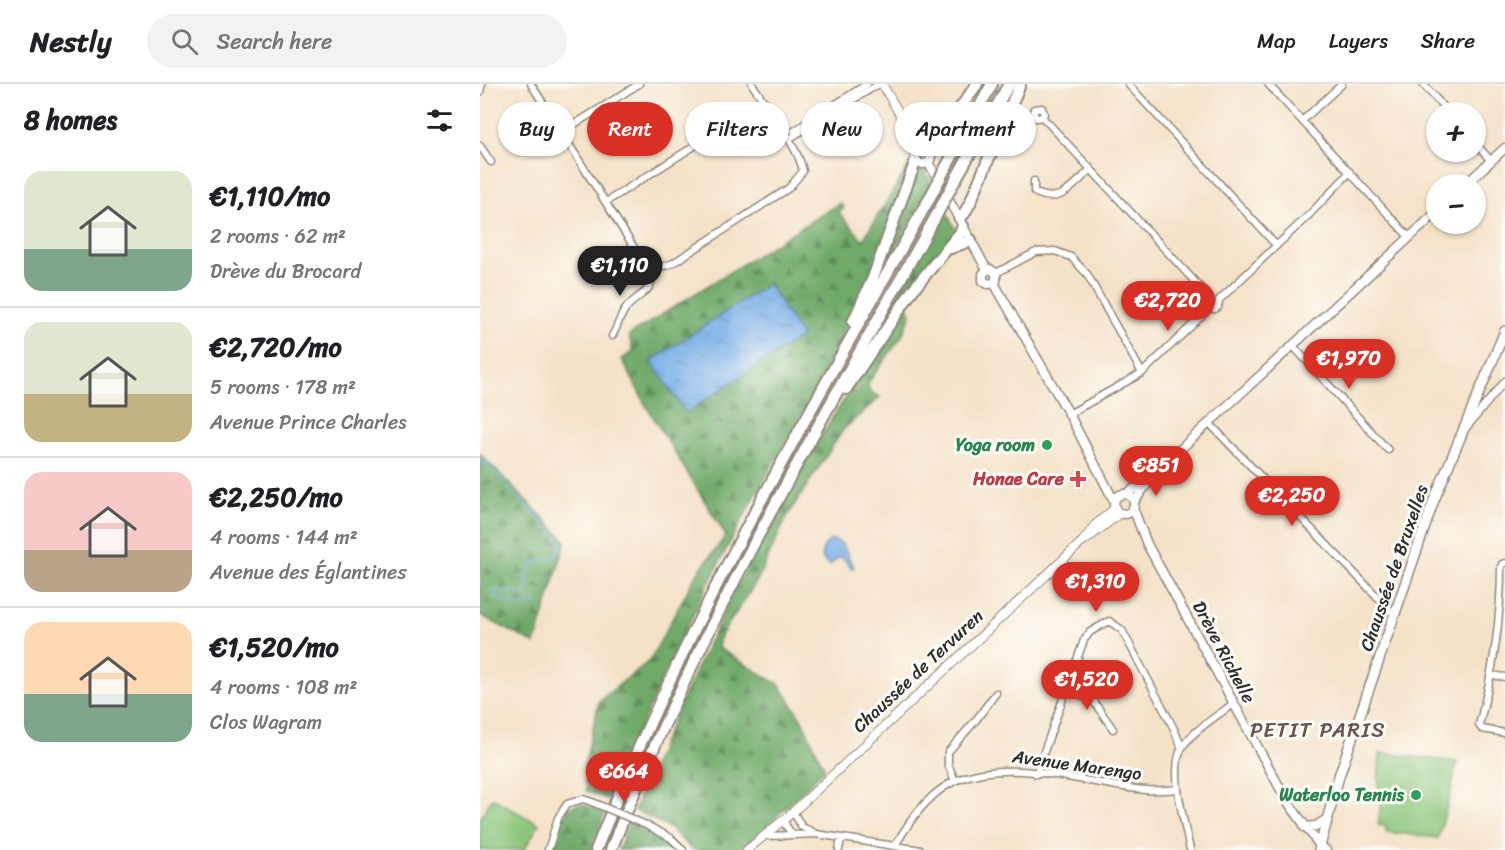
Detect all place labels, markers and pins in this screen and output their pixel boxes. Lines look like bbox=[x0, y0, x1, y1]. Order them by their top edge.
pin: €1,110 bbox=[571, 246, 669, 297]
pin: €2,720 bbox=[1119, 281, 1217, 332]
pin: €1,970 bbox=[1300, 339, 1398, 390]
place label: Yoga room bbox=[956, 429, 1035, 461]
marker: Yoga room bbox=[1040, 438, 1054, 452]
pin: €851 bbox=[1120, 446, 1192, 497]
place label: Honae Care bbox=[972, 463, 1065, 495]
marker: Honae Care bbox=[1069, 470, 1087, 488]
pin: €2,250 bbox=[1243, 476, 1341, 527]
pin: €1,310 bbox=[1047, 562, 1145, 613]
pin: €1,520 bbox=[1038, 660, 1136, 711]
pin: €664 bbox=[588, 752, 660, 803]
place label: Waterloo Tennis bbox=[1279, 779, 1405, 811]
marker: Waterloo Tennis bbox=[1409, 788, 1423, 802]

